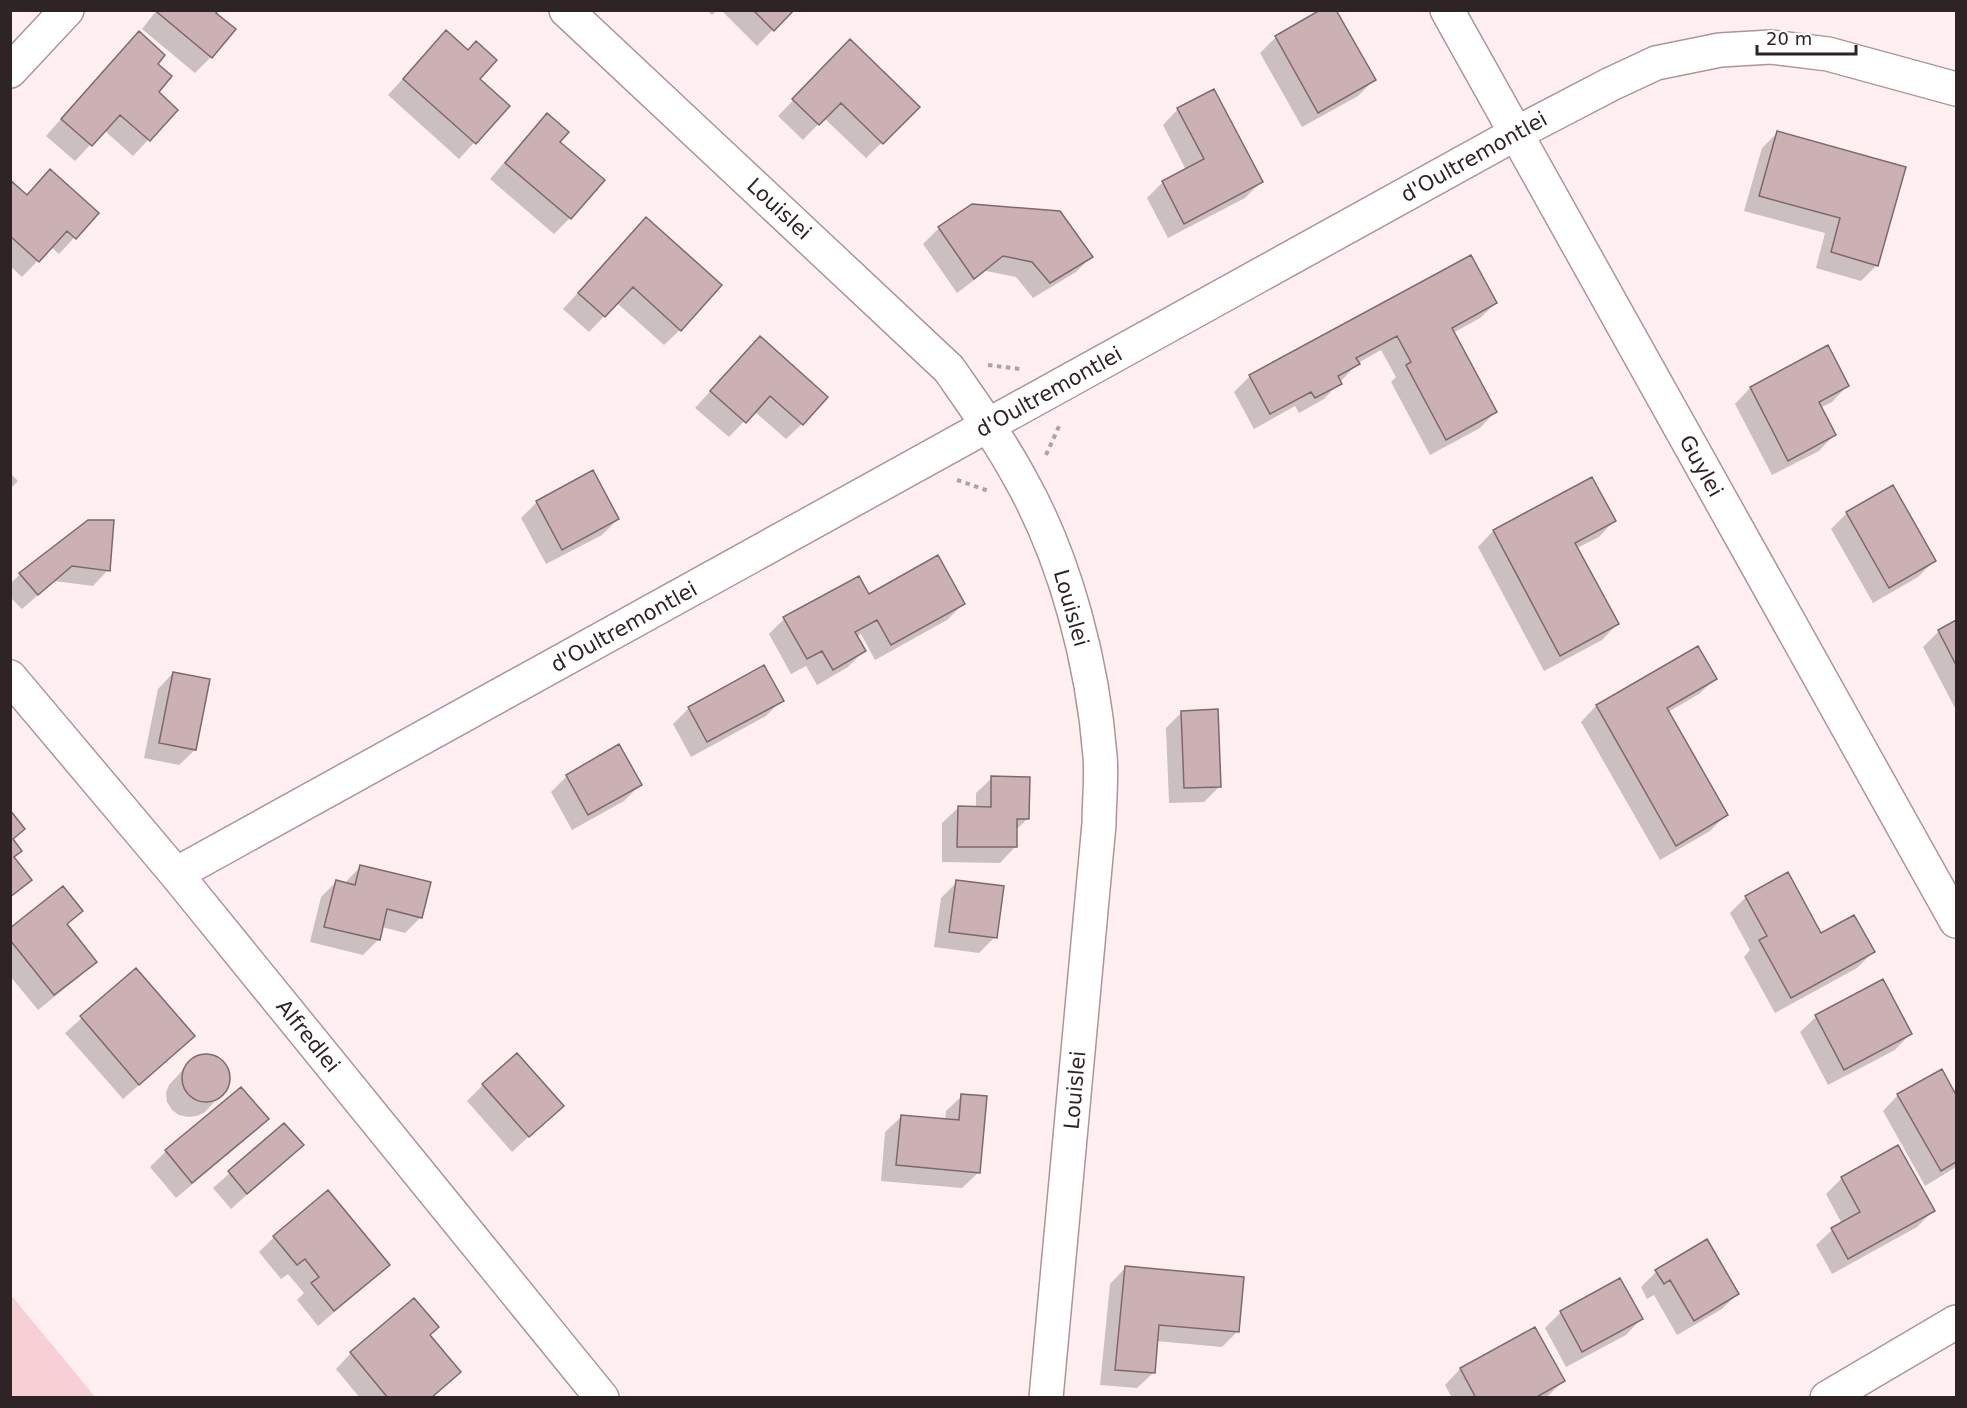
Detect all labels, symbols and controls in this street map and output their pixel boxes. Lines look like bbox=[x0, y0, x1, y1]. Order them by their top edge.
scale bar bbox=[1757, 18, 1856, 56]
text: 20 m bbox=[1766, 28, 1812, 49]
street label: d'Oultremontlei bbox=[1397, 107, 1551, 207]
street label: Louislei bbox=[742, 173, 816, 245]
street label: d'Oultremontlei bbox=[972, 342, 1126, 442]
street label: Guylei bbox=[1674, 431, 1728, 501]
street label: Louislei bbox=[1049, 567, 1093, 649]
street label: d'Oultremontlei bbox=[547, 577, 701, 677]
street label: Alfredlei bbox=[271, 995, 345, 1077]
street label: Louislei bbox=[1060, 1050, 1090, 1130]

